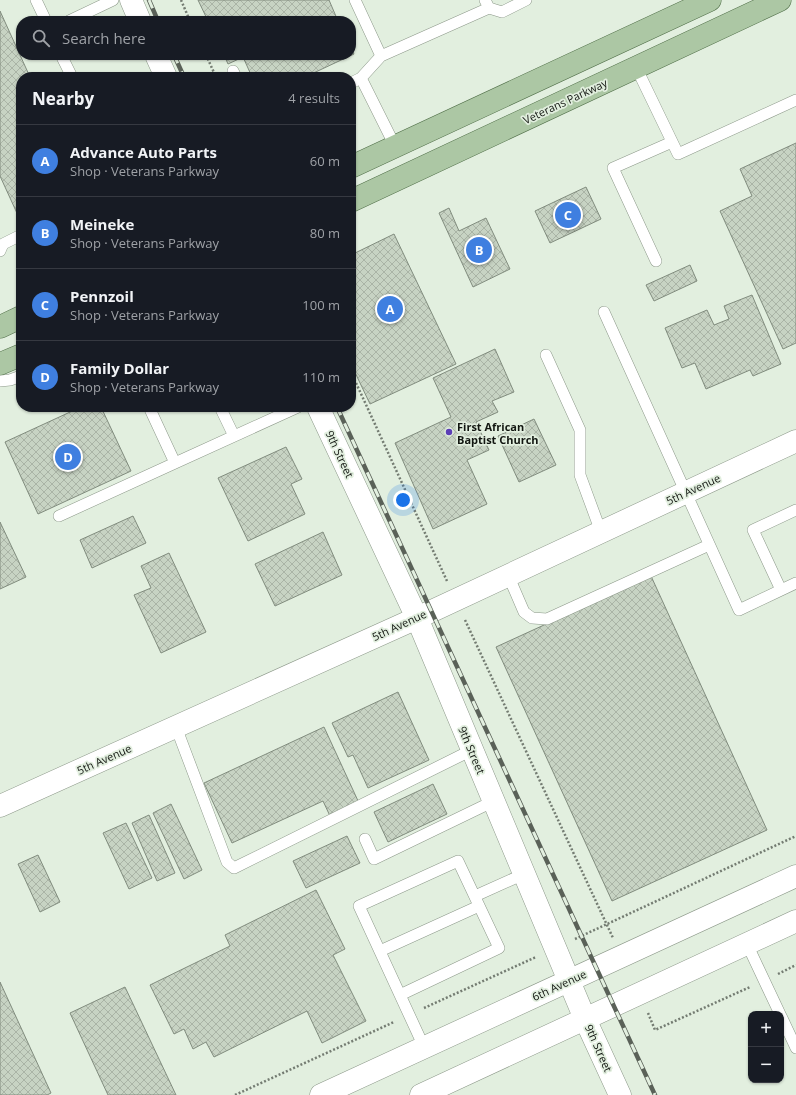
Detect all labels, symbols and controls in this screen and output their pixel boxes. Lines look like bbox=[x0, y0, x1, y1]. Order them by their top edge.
search box bbox=[16, 16, 356, 60]
icon: search bbox=[30, 27, 52, 49]
text: Search here bbox=[62, 28, 146, 48]
street label: Veterans Parkway bbox=[520, 75, 610, 127]
text: Nearby bbox=[32, 87, 94, 110]
text: 4 results bbox=[288, 89, 340, 107]
text: Advance Auto Parts bbox=[70, 142, 217, 162]
text: A bbox=[41, 152, 49, 170]
text: 60 m bbox=[310, 152, 340, 170]
text: Shop · Veterans Parkway bbox=[70, 162, 219, 180]
pin: C bbox=[555, 200, 581, 230]
text: Meineke bbox=[70, 214, 134, 234]
text: B bbox=[41, 224, 49, 242]
text: 80 m bbox=[310, 224, 340, 242]
text: Shop · Veterans Parkway bbox=[70, 234, 219, 252]
pin: B bbox=[466, 235, 492, 265]
text: Pennzoil bbox=[70, 286, 134, 306]
pin: A bbox=[377, 294, 403, 324]
text: C bbox=[41, 296, 49, 314]
text: 100 m bbox=[302, 296, 340, 314]
text: Shop · Veterans Parkway bbox=[70, 306, 219, 324]
text: Family Dollar bbox=[70, 358, 169, 378]
text: D bbox=[40, 368, 50, 386]
text: 110 m bbox=[302, 368, 340, 386]
text: Shop · Veterans Parkway bbox=[70, 378, 219, 396]
place label: First African Baptist Church bbox=[457, 419, 539, 447]
marker: First African Baptist Church bbox=[444, 427, 454, 437]
street label: 9th Street bbox=[323, 428, 358, 480]
pin: D bbox=[55, 442, 81, 472]
street label: 5th Avenue bbox=[663, 470, 723, 508]
your location bbox=[393, 490, 413, 510]
street label: 5th Avenue bbox=[369, 606, 429, 644]
street label: 9th Street bbox=[455, 724, 489, 776]
street label: 5th Avenue bbox=[74, 740, 134, 778]
street label: 6th Avenue bbox=[529, 966, 589, 1004]
map controls bbox=[748, 1011, 784, 1083]
button: + bbox=[748, 1011, 784, 1047]
street label: 9th Street bbox=[582, 1022, 616, 1074]
button: − bbox=[748, 1047, 784, 1083]

